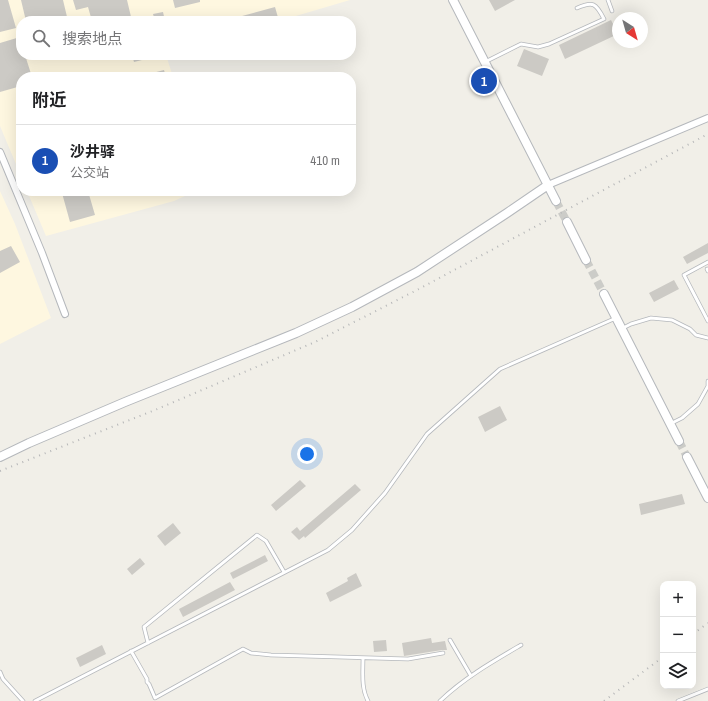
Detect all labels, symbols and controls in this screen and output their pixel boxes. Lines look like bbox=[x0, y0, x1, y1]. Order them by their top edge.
north arrow bbox=[612, 12, 648, 48]
search box bbox=[16, 16, 356, 60]
icon: search bbox=[30, 27, 52, 49]
text: 搜索地点 bbox=[62, 28, 122, 49]
pin: 1 bbox=[471, 66, 497, 96]
text: 附近 bbox=[32, 88, 66, 111]
text: 沙井驿 bbox=[70, 141, 115, 162]
text: 1 bbox=[42, 152, 48, 169]
text: 410 m bbox=[310, 152, 340, 169]
text: 公交站 bbox=[70, 164, 109, 181]
your location bbox=[297, 444, 317, 464]
map controls bbox=[660, 581, 696, 689]
button: + bbox=[660, 581, 696, 617]
button: − bbox=[660, 617, 696, 653]
button: layers bbox=[660, 653, 696, 689]

